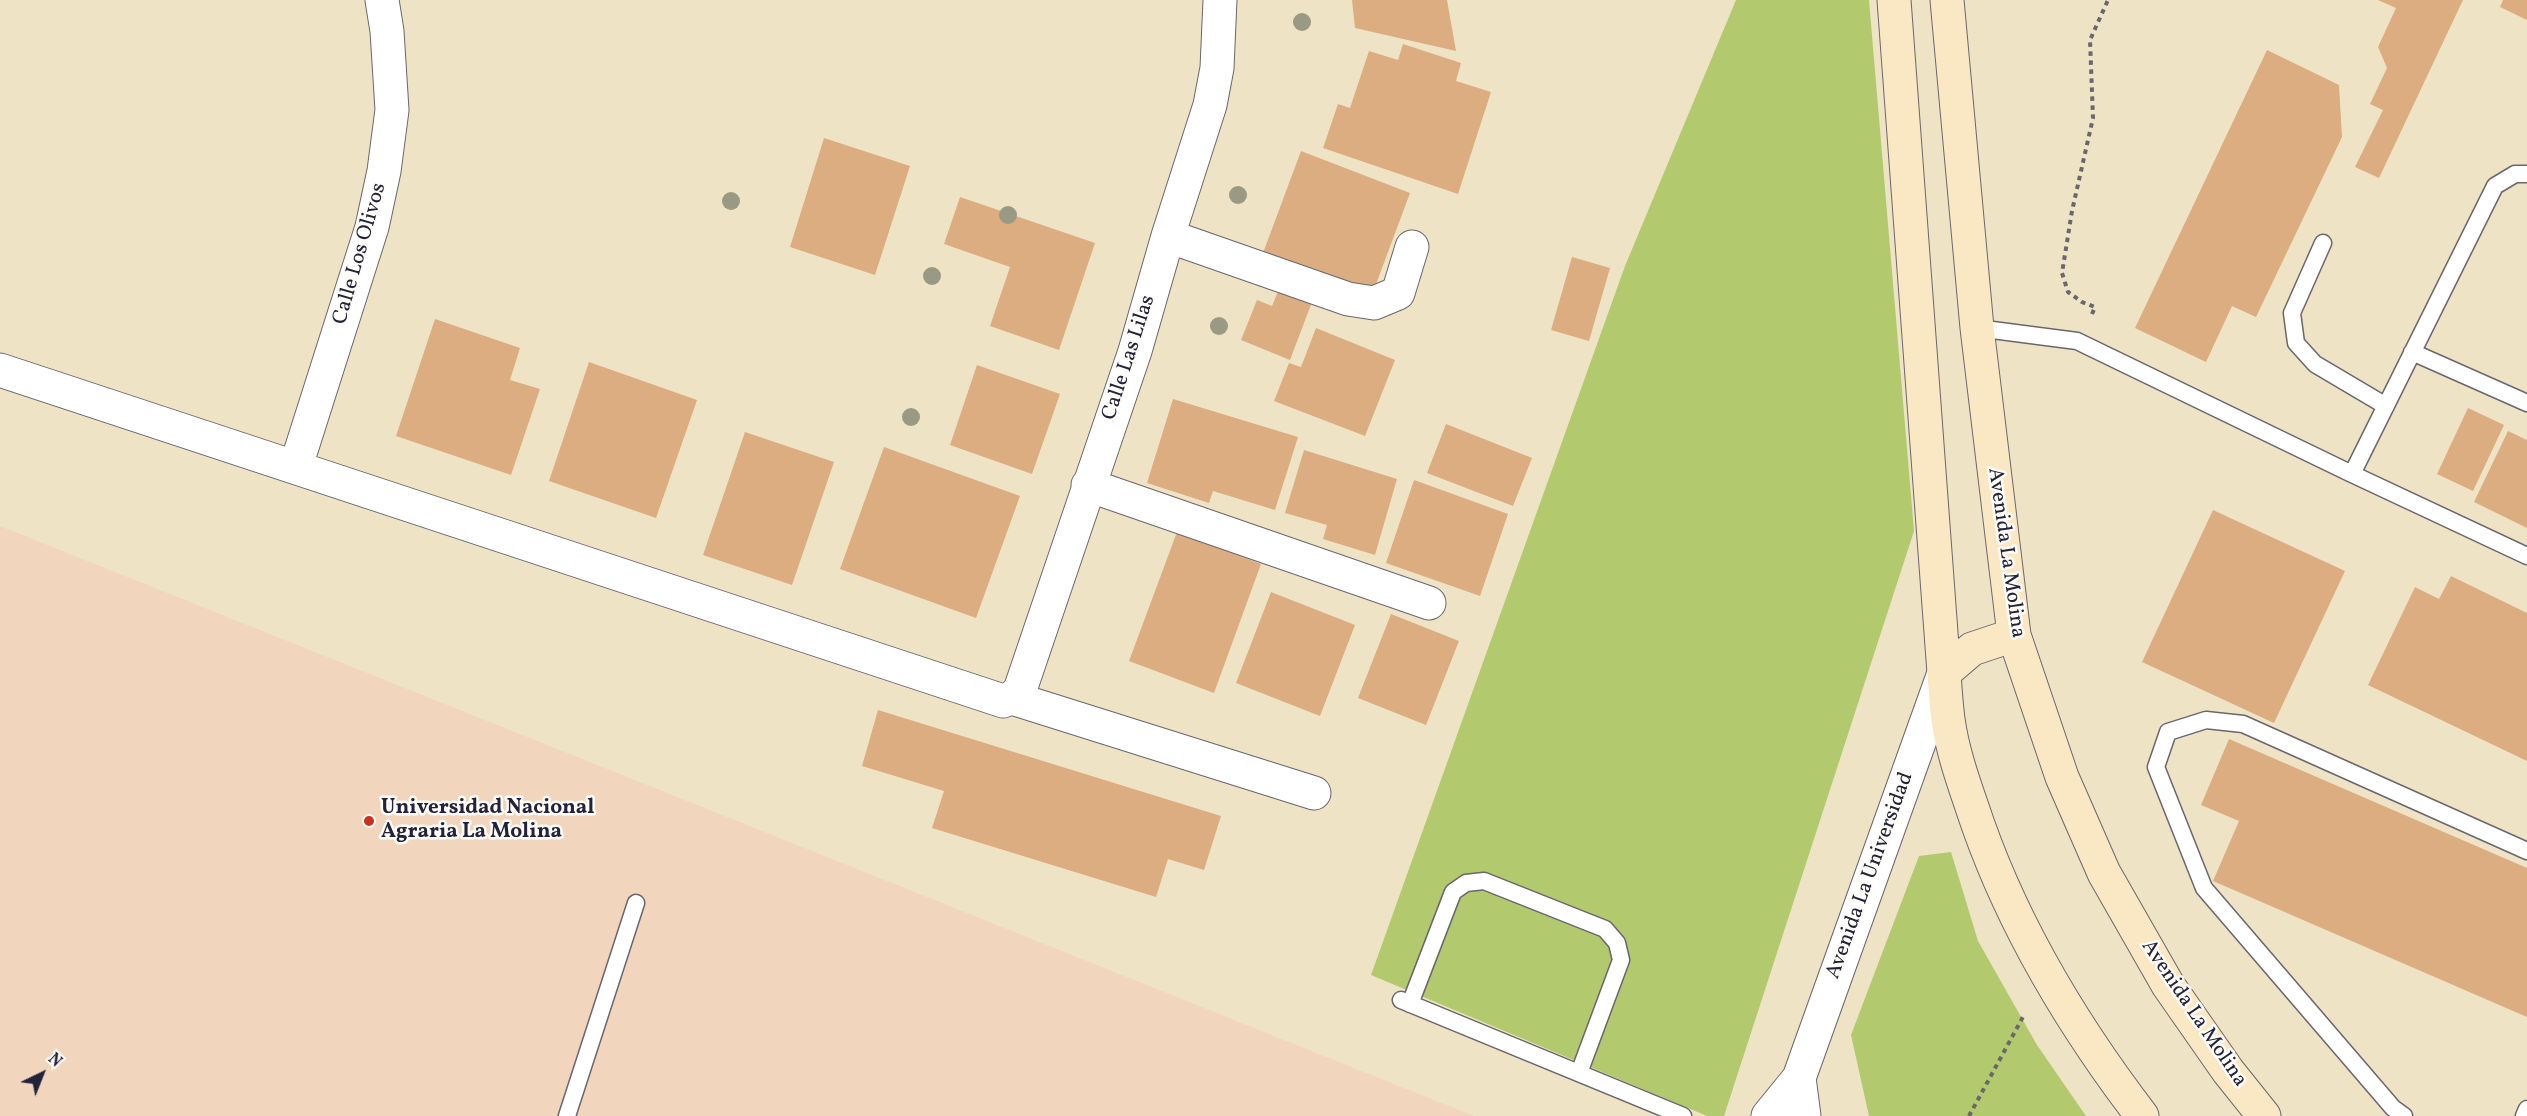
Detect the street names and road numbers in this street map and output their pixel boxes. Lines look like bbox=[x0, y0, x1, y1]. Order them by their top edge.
street label: Calle Los Olivos bbox=[329, 180, 393, 328]
street label: Calle Las Lilas bbox=[1098, 292, 1162, 424]
street label: Avenida La Molina bbox=[1981, 466, 2029, 640]
street label: Avenida La Universidad bbox=[1822, 769, 1920, 983]
street label: Avenida La Molina bbox=[2135, 936, 2251, 1092]

